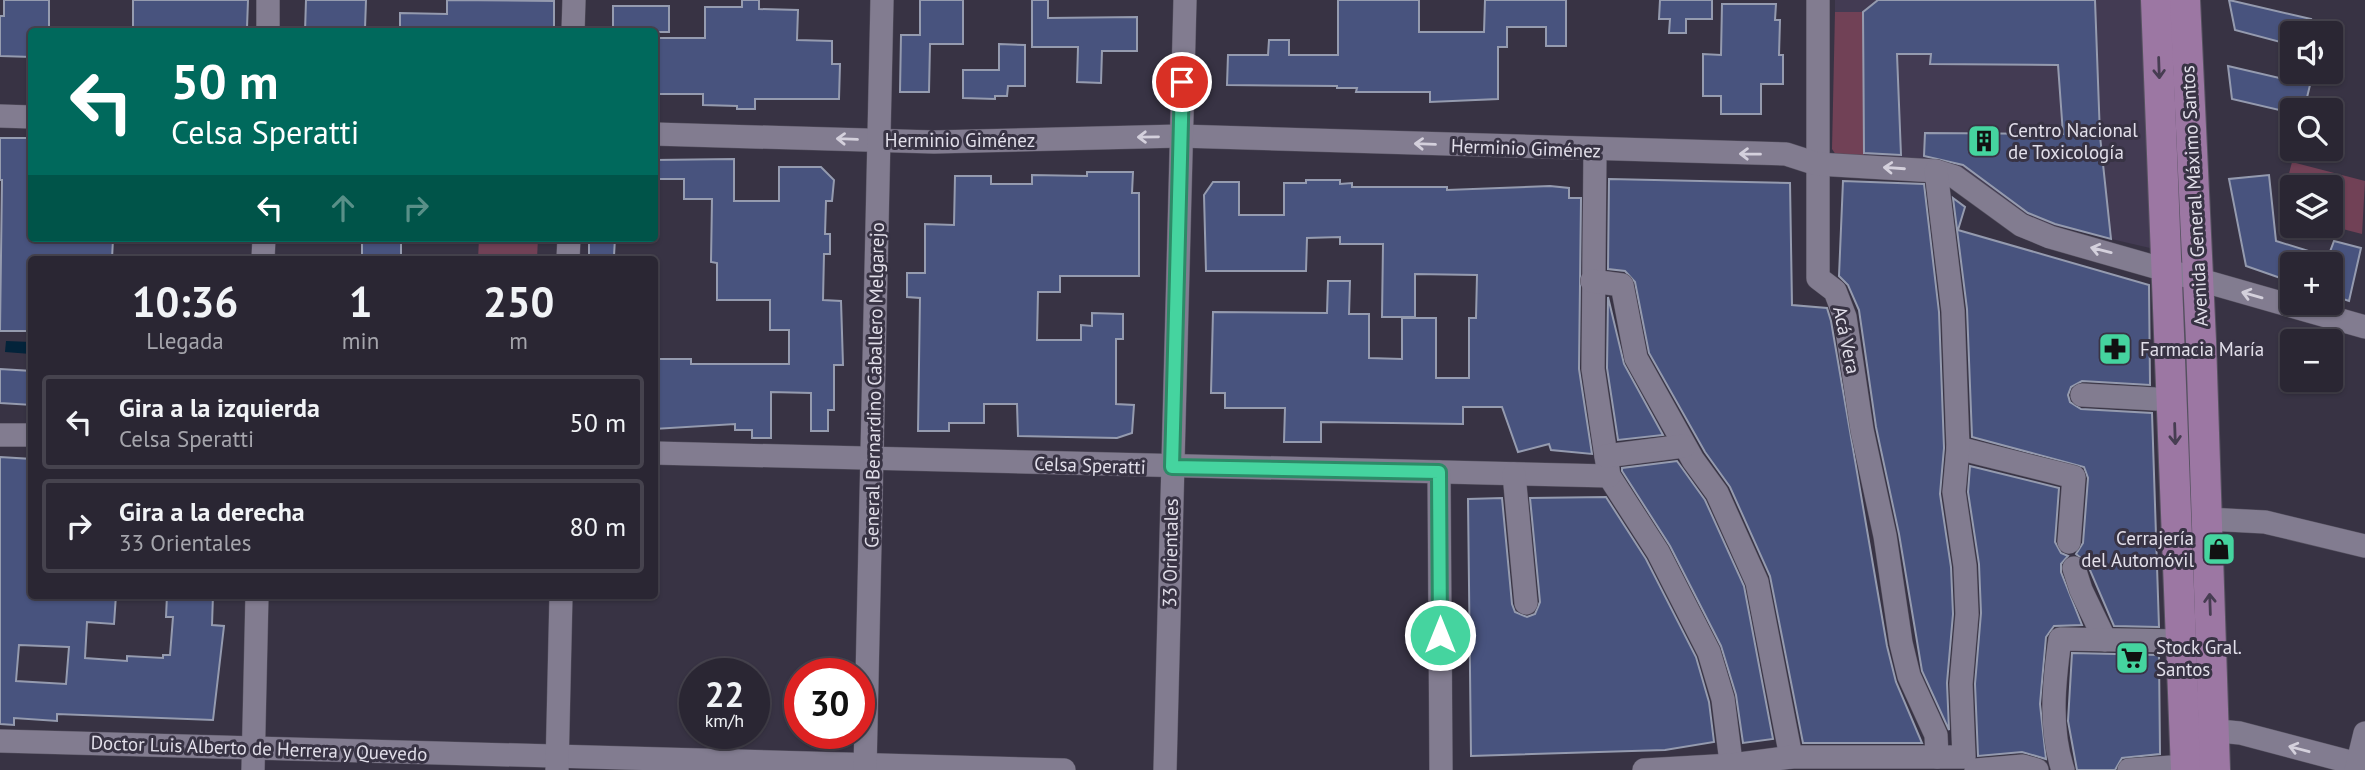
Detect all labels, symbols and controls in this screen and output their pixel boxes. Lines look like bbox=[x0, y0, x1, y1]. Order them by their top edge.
map controls bbox=[2280, 21, 2343, 392]
button: sound bbox=[2280, 21, 2343, 84]
text: 50 m bbox=[171, 49, 278, 113]
pin bbox=[1152, 52, 1212, 112]
icon: left bbox=[56, 56, 147, 147]
one-way arrow bbox=[2152, 56, 2165, 79]
icon: arrive bbox=[1163, 63, 1201, 101]
street label: Avenida General Máximo Santos bbox=[2175, 65, 2213, 327]
button: search bbox=[2280, 98, 2343, 161]
text: Celsa Speratti bbox=[171, 111, 359, 153]
place label: Centro Nacional de Toxicología bbox=[2008, 118, 2138, 164]
building icon: Centro Nacional de Toxicología bbox=[1965, 122, 2003, 160]
street label: Herminio Giménez bbox=[885, 128, 1035, 152]
one-way arrow bbox=[1137, 130, 1160, 144]
one-way arrow bbox=[836, 133, 859, 146]
street label: Herminio Giménez bbox=[1450, 133, 1602, 163]
one-way arrow bbox=[1413, 138, 1436, 151]
one-way arrow bbox=[1739, 147, 1762, 160]
one-way arrow bbox=[1884, 161, 1906, 174]
button: layers bbox=[2280, 175, 2343, 238]
icon: left bbox=[251, 189, 289, 227]
icon: ahead bbox=[324, 189, 362, 227]
icon: right bbox=[397, 189, 435, 227]
street label: General Bernardino Caballero Melgarejo bbox=[859, 222, 889, 548]
one-way arrow bbox=[2090, 243, 2113, 256]
button: + bbox=[2280, 252, 2343, 315]
text: 10:36 bbox=[132, 274, 238, 329]
text: 1 bbox=[349, 274, 372, 329]
text: 250 bbox=[483, 274, 554, 329]
one-way arrow bbox=[2241, 287, 2263, 300]
street label: Acá Vera bbox=[1828, 304, 1866, 376]
text: Llegada bbox=[146, 326, 224, 355]
text: min bbox=[342, 326, 379, 355]
text: m bbox=[509, 326, 528, 355]
button: − bbox=[2280, 329, 2343, 392]
pharmacy icon: Farmacia María bbox=[2096, 330, 2134, 368]
place label: Farmacia María bbox=[2140, 337, 2264, 361]
text: Gira a la izquierda bbox=[119, 391, 320, 424]
icon: left bbox=[60, 403, 98, 441]
text: 50 m bbox=[570, 406, 626, 439]
one-way arrow bbox=[2168, 423, 2181, 446]
text: Celsa Speratti bbox=[119, 424, 254, 453]
street label: Celsa Speratti bbox=[1034, 451, 1146, 479]
text: Gira a la derecha bbox=[119, 495, 305, 528]
street label: 33 Orientales bbox=[1157, 498, 1183, 608]
icon: right bbox=[60, 507, 98, 545]
text: 80 m bbox=[570, 510, 626, 543]
place label: Cerrajería del Automóvil bbox=[2081, 526, 2194, 572]
text: 33 Orientales bbox=[119, 528, 251, 557]
shop icon: Cerrajería del Automóvil bbox=[2200, 530, 2238, 568]
one-way arrow bbox=[2204, 593, 2217, 616]
position arrow bbox=[1403, 598, 1477, 672]
place label: Stock Gral. Santos bbox=[2156, 635, 2242, 681]
supermarket icon: Stock Gral. Santos bbox=[2113, 639, 2151, 677]
speed limit sign: 30 bbox=[784, 658, 875, 749]
text: 22 bbox=[705, 671, 744, 717]
text: km/h bbox=[705, 709, 744, 732]
street label: Doctor Luis Alberto de Herrera y Quevedo bbox=[90, 730, 428, 766]
one-way arrow bbox=[2288, 742, 2311, 755]

